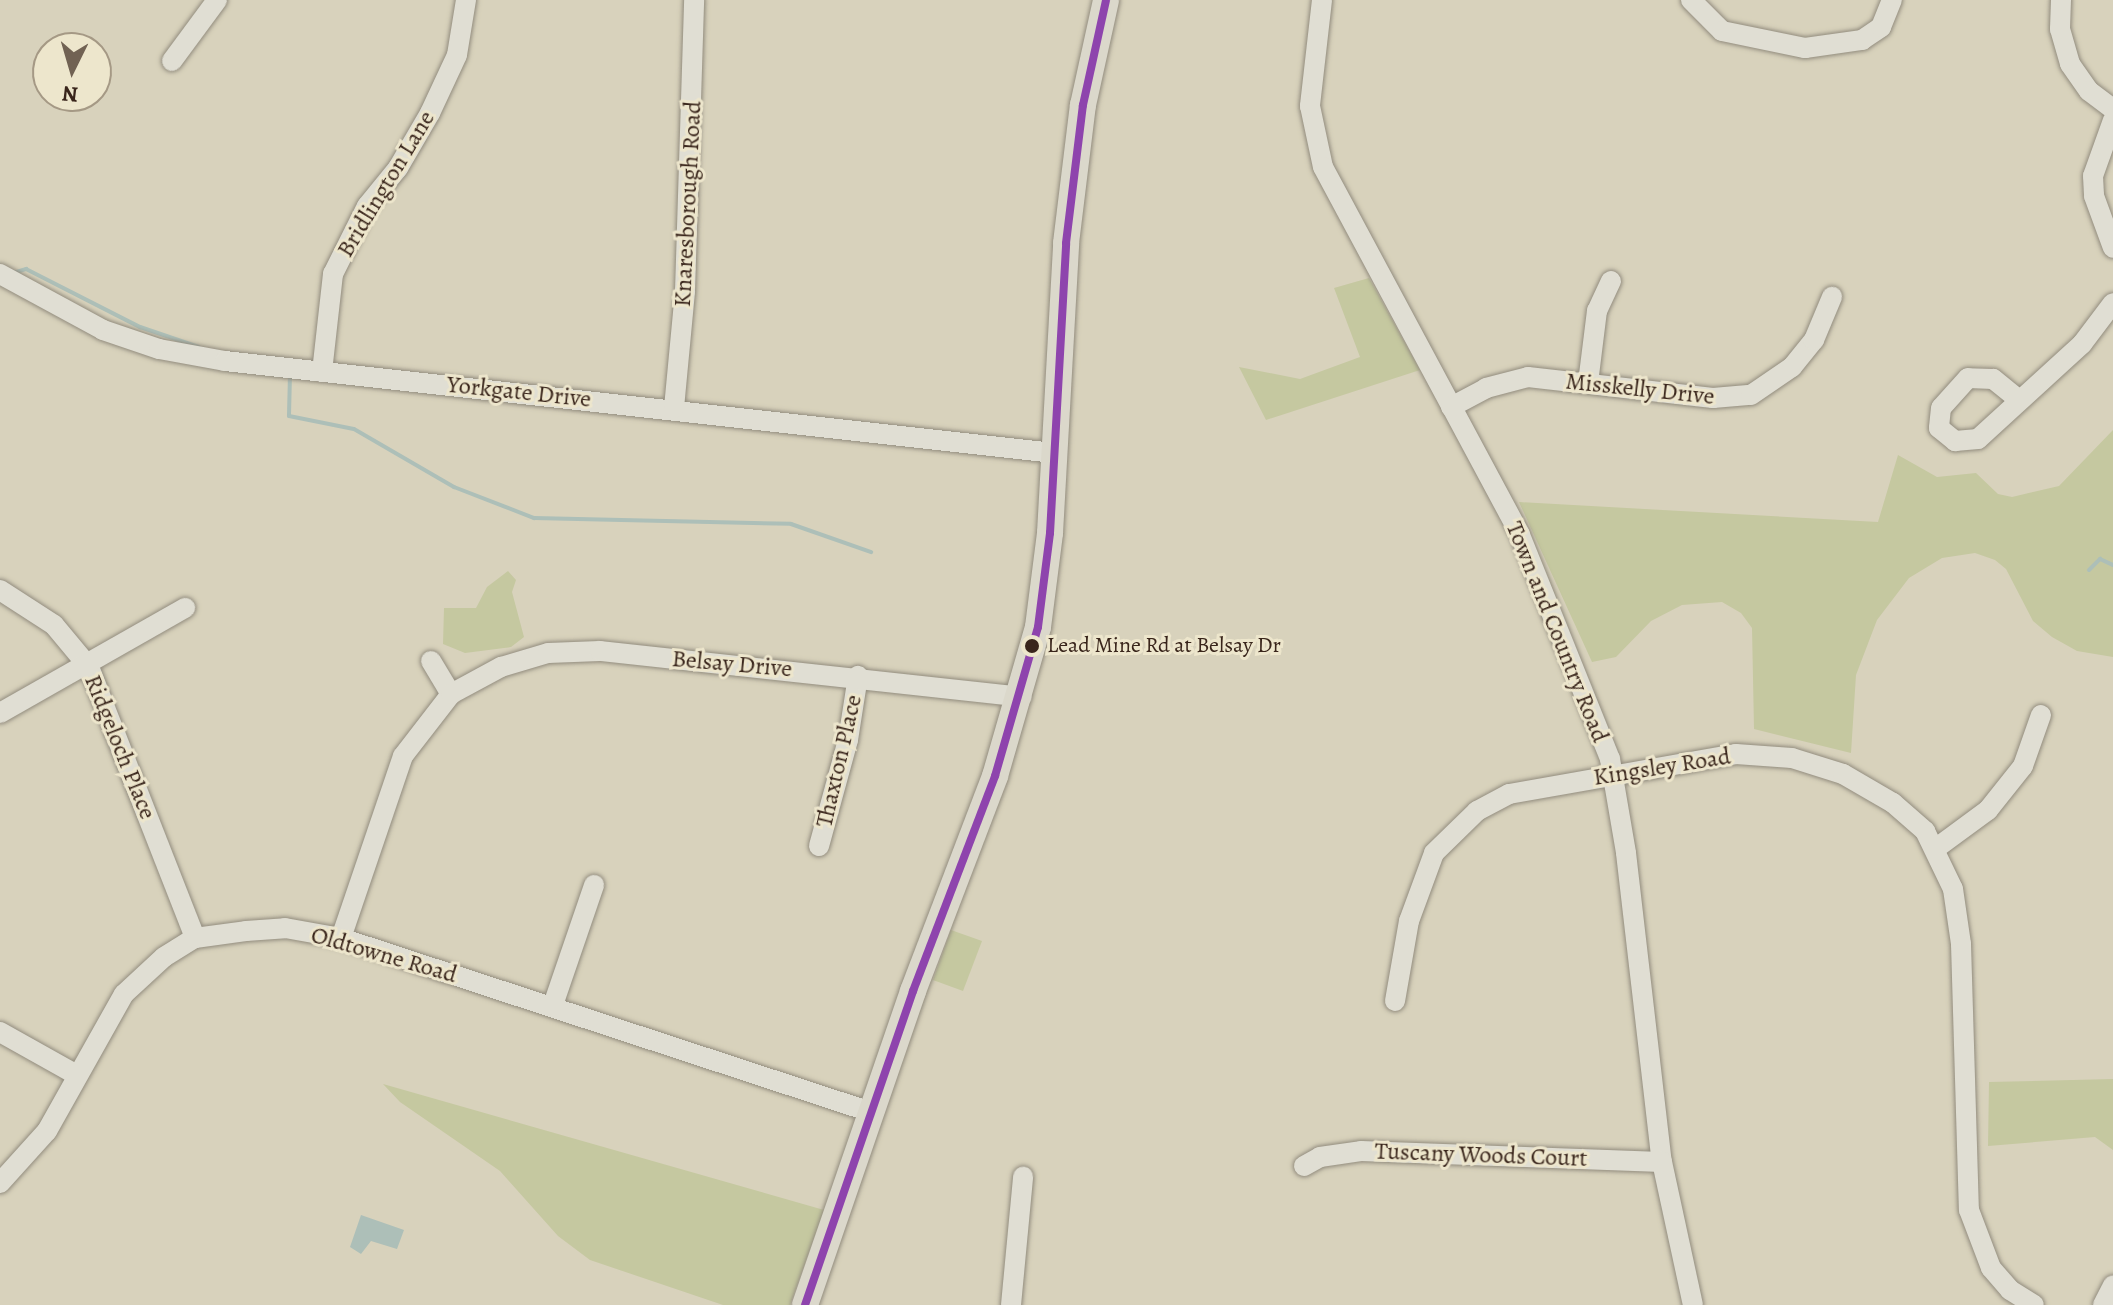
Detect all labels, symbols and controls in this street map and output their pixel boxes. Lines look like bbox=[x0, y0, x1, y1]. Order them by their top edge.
north arrow bbox=[32, 32, 112, 112]
text: N bbox=[61, 78, 79, 110]
street label: Knaresborough Road bbox=[668, 100, 708, 308]
street label: Bridlington Lane bbox=[331, 106, 441, 262]
street label: Misskelly Drive bbox=[1564, 367, 1716, 411]
street label: Yorkgate Drive bbox=[446, 370, 592, 414]
street label: Town and Country Road bbox=[1500, 517, 1614, 747]
place label: Lead Mine Rd at Belsay Dr bbox=[1047, 633, 1281, 659]
marker: Lead Mine Rd at Belsay Dr bbox=[1024, 638, 1040, 654]
street label: Belsay Drive bbox=[671, 644, 793, 684]
street label: Ridgeloch Place bbox=[78, 671, 162, 823]
street label: Thaxton Place bbox=[810, 692, 868, 830]
street label: Kingsley Road bbox=[1591, 742, 1733, 792]
street label: Oldtowne Road bbox=[308, 920, 460, 990]
street label: Tuscany Woods Court bbox=[1374, 1137, 1588, 1173]

